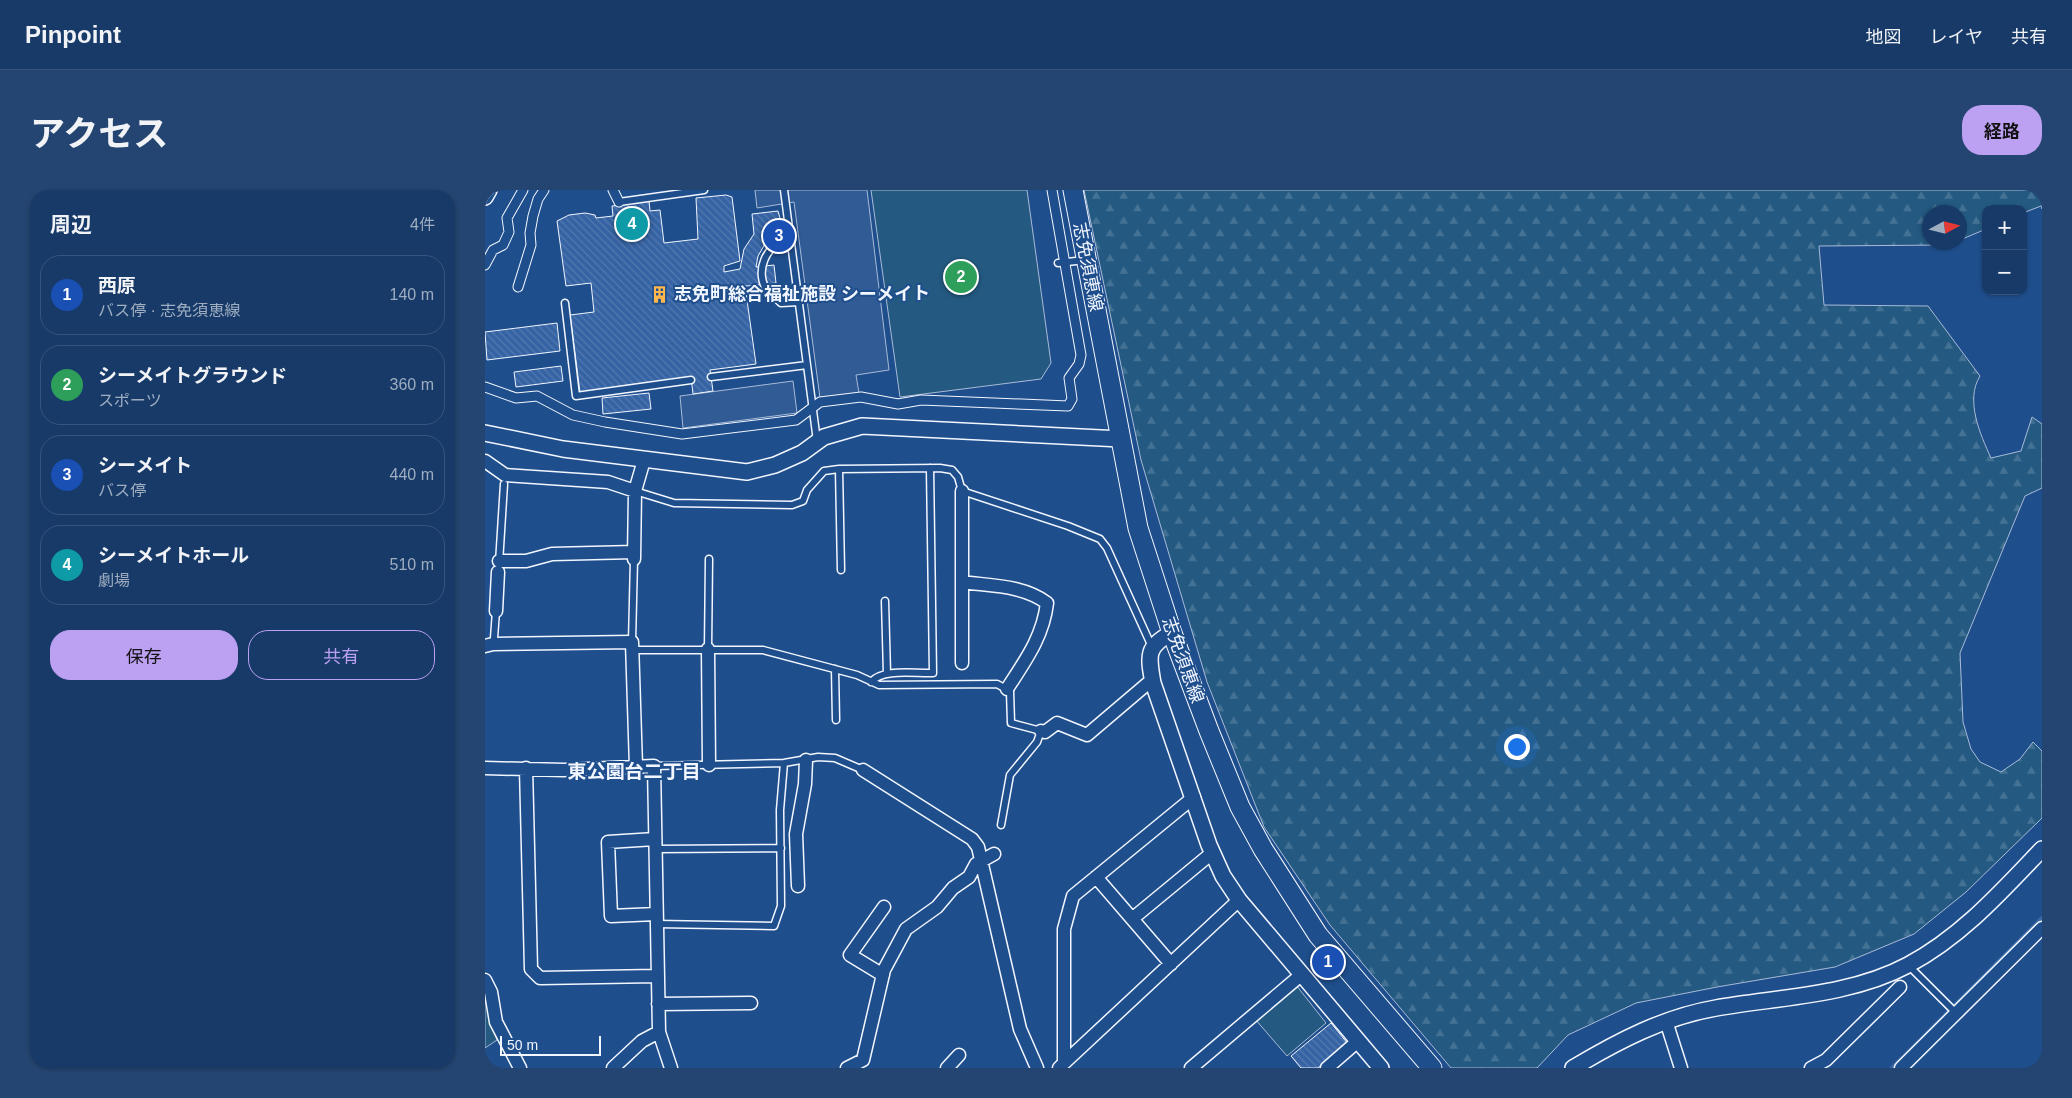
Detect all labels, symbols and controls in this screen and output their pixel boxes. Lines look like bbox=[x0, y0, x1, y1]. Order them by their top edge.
text: Pinpoint bbox=[25, 21, 121, 48]
text: 地図 bbox=[1866, 27, 1902, 47]
text: レイヤ bbox=[1930, 27, 1983, 47]
text: 共有 bbox=[2011, 27, 2047, 47]
button: 経路 bbox=[1962, 105, 2042, 155]
text: アクセス bbox=[30, 114, 168, 153]
pin: 4 bbox=[616, 205, 648, 243]
north arrow bbox=[1922, 205, 1967, 250]
map controls bbox=[1982, 205, 2027, 295]
button: + bbox=[1982, 205, 2027, 250]
text: 周辺 bbox=[50, 213, 92, 236]
text: 4件 bbox=[410, 216, 435, 233]
pin: 3 bbox=[763, 217, 795, 255]
street label: 志免須恵線 bbox=[1070, 221, 1106, 313]
button: − bbox=[1982, 250, 2027, 295]
pin: 2 bbox=[945, 258, 977, 296]
text: 西原 bbox=[98, 275, 136, 296]
building icon: 志免町総合福祉施設 シーメイト bbox=[650, 284, 670, 304]
place label: 志免町総合福祉施設 シーメイト bbox=[674, 284, 930, 304]
text: 1 bbox=[63, 286, 71, 303]
text: 140 m bbox=[390, 286, 434, 303]
text: バス停 · 志免須恵線 bbox=[98, 302, 240, 319]
text: シーメイトグラウンド bbox=[98, 365, 287, 386]
text: 2 bbox=[63, 376, 71, 393]
text: 360 m bbox=[390, 376, 434, 393]
text: スポーツ bbox=[98, 392, 162, 409]
text: シーメイト bbox=[98, 455, 192, 476]
text: 3 bbox=[63, 466, 71, 483]
text: 440 m bbox=[390, 466, 434, 483]
text: バス停 bbox=[98, 482, 146, 499]
text: シーメイトホール bbox=[98, 545, 249, 566]
text: 4 bbox=[63, 556, 71, 573]
text: 510 m bbox=[390, 556, 434, 573]
text: 劇場 bbox=[98, 572, 130, 589]
street label: 志免須恵線 bbox=[1158, 614, 1208, 706]
button: 保存 bbox=[50, 630, 238, 680]
button: 共有 bbox=[248, 630, 435, 680]
your location bbox=[1504, 734, 1530, 760]
district label: 東公園台二丁目 bbox=[567, 761, 701, 782]
pin: 1 bbox=[1312, 943, 1344, 981]
scale bar bbox=[500, 1033, 601, 1056]
text: 50 m bbox=[507, 1037, 538, 1053]

